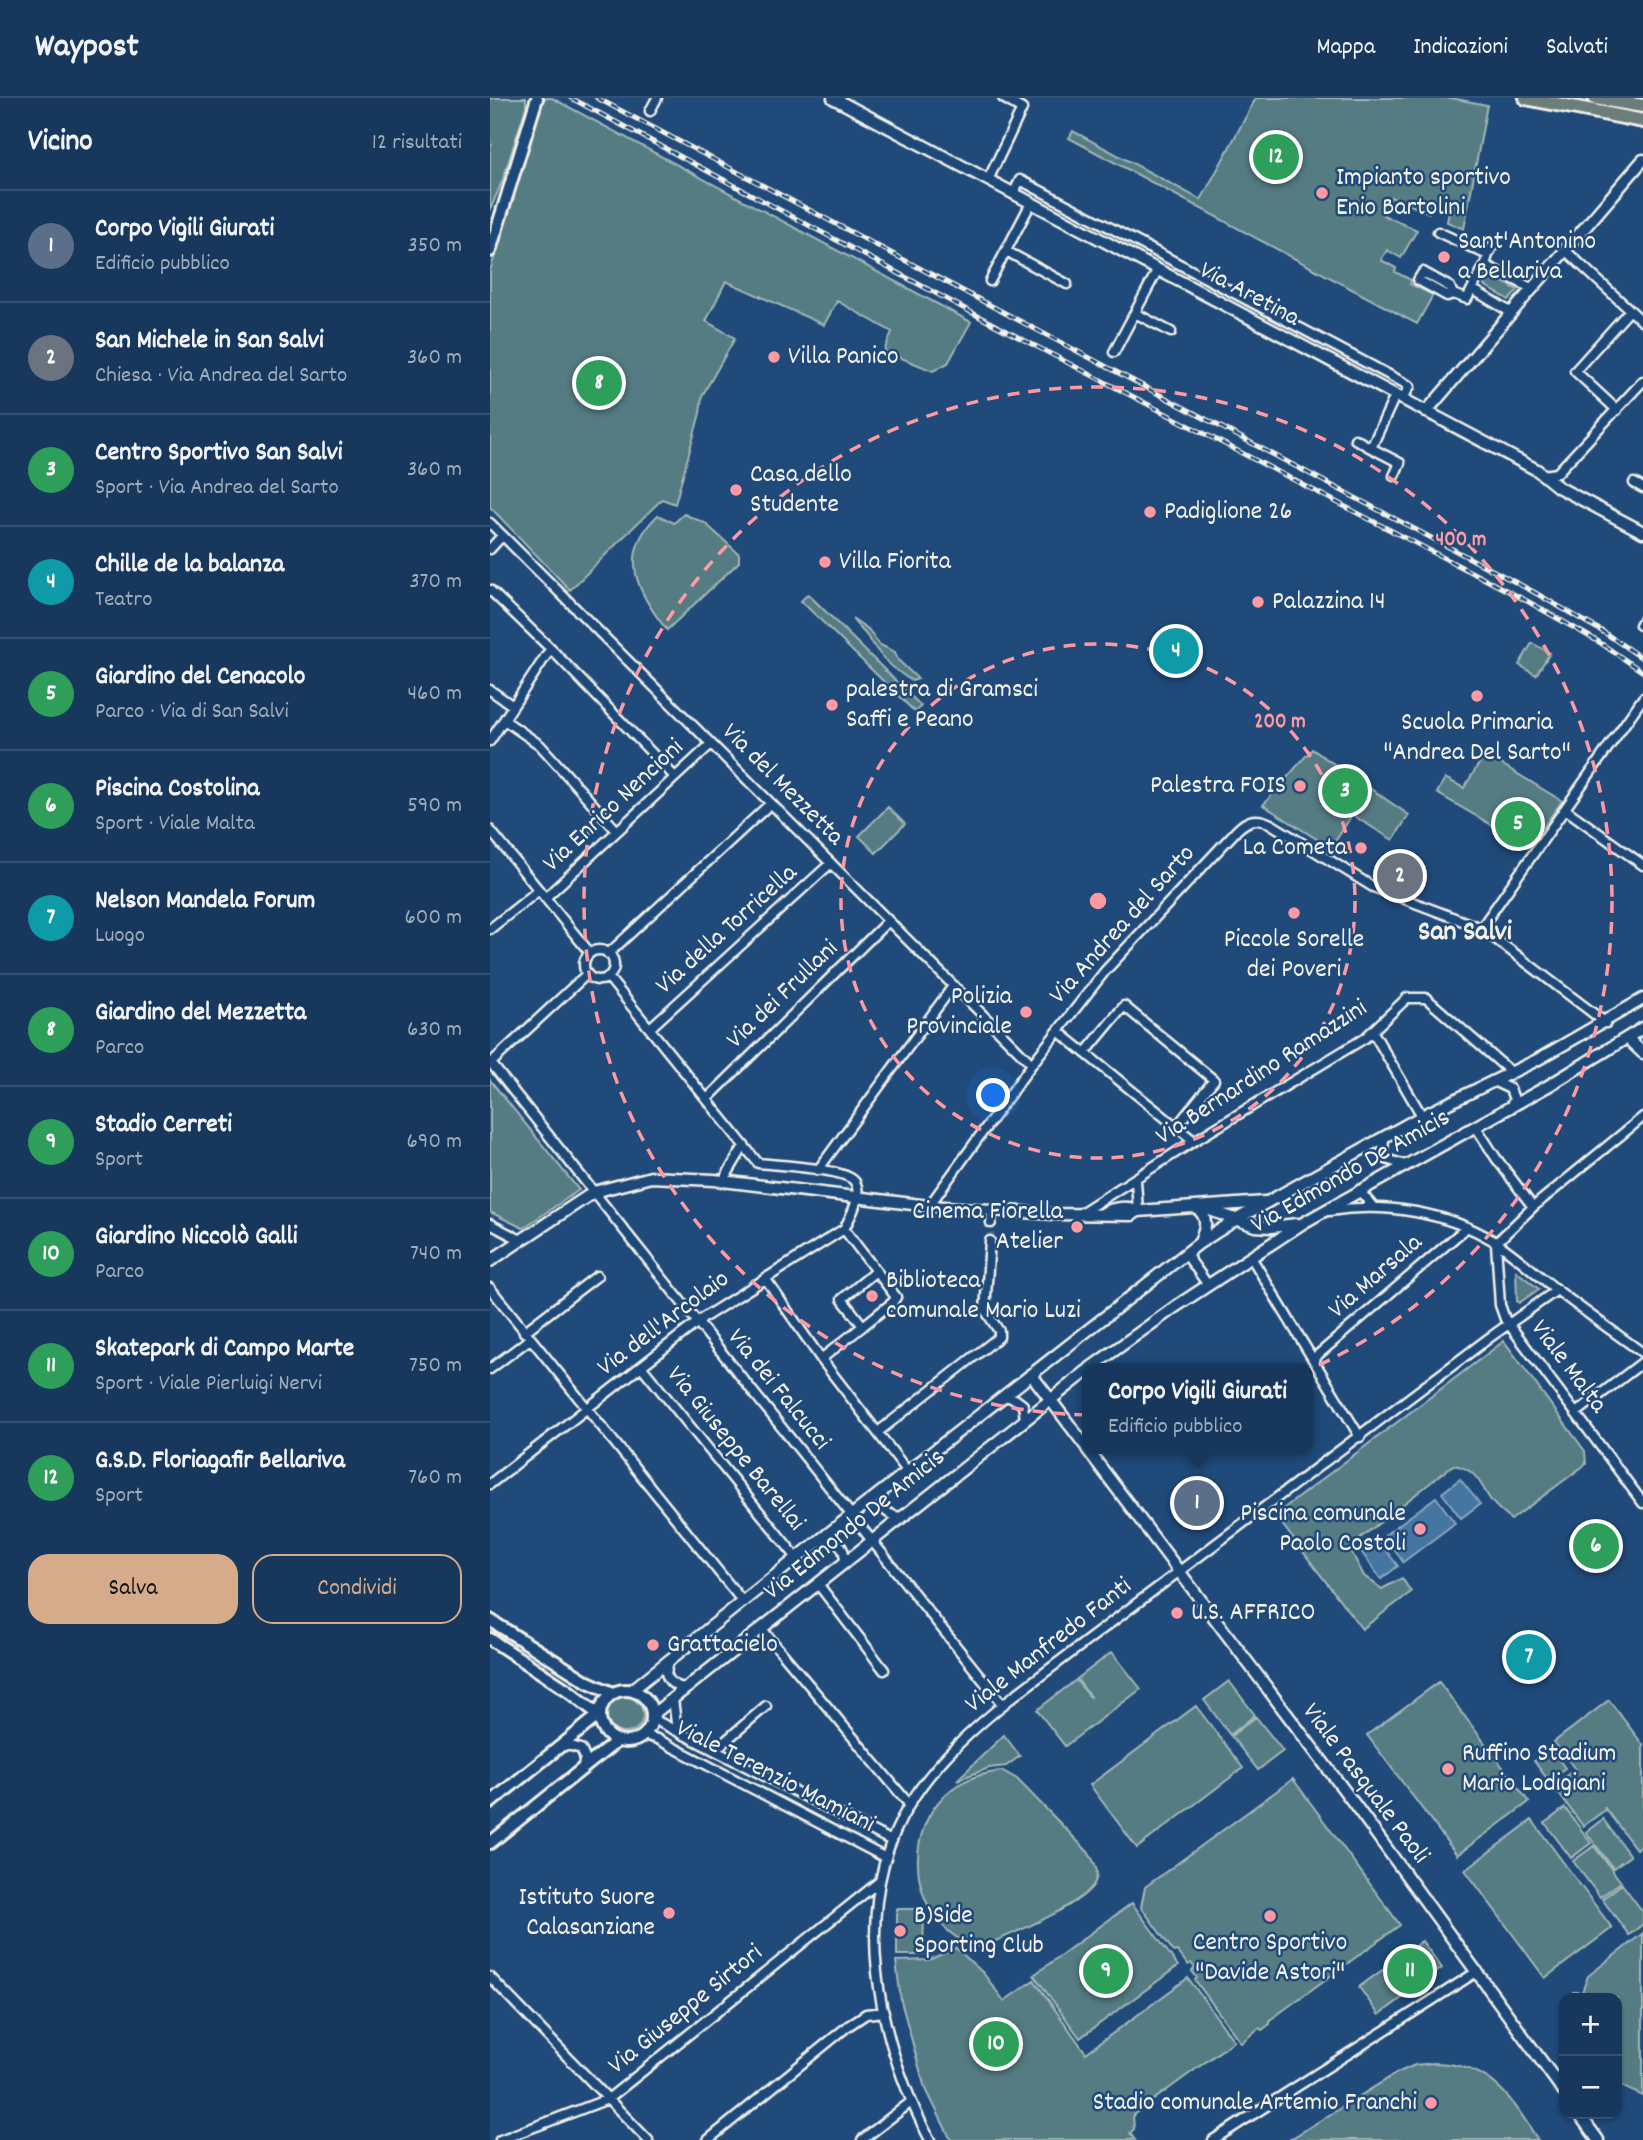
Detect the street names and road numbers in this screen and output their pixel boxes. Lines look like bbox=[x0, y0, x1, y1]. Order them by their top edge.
street label: Via Aretina bbox=[1192, 253, 1307, 337]
street label: Via del Mezzetta bbox=[712, 715, 852, 855]
street label: Via Enrico Nencioni bbox=[535, 730, 693, 881]
street label: Via Andrea del Sarto bbox=[1041, 837, 1205, 1013]
street label: Via della Torricella bbox=[648, 856, 807, 1004]
street label: Via dei Frullani bbox=[719, 932, 848, 1058]
street label: Via Bernardino Ramazzini bbox=[1149, 991, 1375, 1155]
street label: Via Edmondo De Amicis bbox=[1245, 1100, 1457, 1244]
street label: Via Marsala bbox=[1321, 1225, 1432, 1328]
street label: Via dell'Arcolaio bbox=[590, 1262, 738, 1386]
street label: Viale Malta bbox=[1521, 1313, 1616, 1422]
street label: Via dei Falcucci bbox=[717, 1321, 839, 1459]
street label: Via Giuseppe Barellai bbox=[657, 1358, 813, 1540]
street label: Via Edmondo De Amicis bbox=[756, 1440, 954, 1610]
street label: Viale Manfredo Fanti bbox=[958, 1569, 1140, 1723]
street label: Viale Pasquale Paoli bbox=[1292, 1696, 1438, 1872]
street label: Viale Terenzio Mamiani bbox=[669, 1711, 881, 1843]
street label: Via Giuseppe Sirtori bbox=[601, 1936, 772, 2084]

